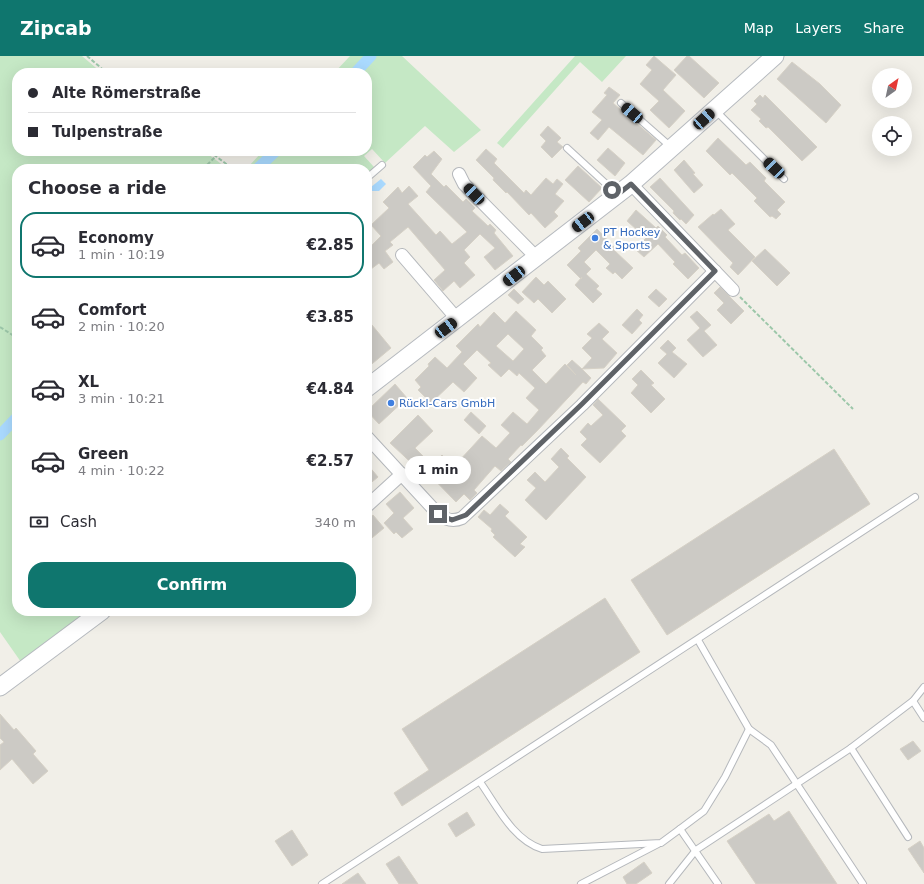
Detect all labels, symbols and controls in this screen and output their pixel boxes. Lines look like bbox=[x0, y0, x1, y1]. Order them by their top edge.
text: Zipcab bbox=[20, 17, 92, 39]
text: Map bbox=[744, 20, 773, 36]
text: Layers bbox=[795, 20, 842, 36]
text: Share bbox=[864, 20, 904, 36]
north arrow bbox=[872, 68, 912, 108]
map controls bbox=[872, 68, 912, 156]
text: Alte Römerstraße bbox=[52, 84, 201, 102]
car bbox=[619, 101, 645, 125]
car bbox=[691, 107, 717, 131]
button: locate bbox=[872, 116, 912, 156]
text: Tulpenstraße bbox=[52, 123, 163, 141]
car bbox=[761, 155, 787, 181]
text: Choose a ride bbox=[28, 177, 167, 198]
car bbox=[461, 181, 487, 207]
route start bbox=[603, 181, 621, 199]
car bbox=[570, 210, 596, 234]
place label: PT Hockey & Sports bbox=[603, 226, 661, 252]
icon: car bbox=[30, 227, 66, 263]
text: Economy bbox=[78, 229, 154, 247]
marker: PT Hockey & Sports bbox=[590, 233, 600, 243]
text: €2.85 bbox=[307, 236, 354, 254]
text: 1 min · 10:19 bbox=[78, 247, 165, 262]
car bbox=[501, 264, 527, 288]
icon: car bbox=[30, 299, 66, 335]
text: Comfort bbox=[78, 301, 146, 319]
text: €3.85 bbox=[307, 308, 354, 326]
car bbox=[433, 316, 459, 340]
text: 2 min · 10:20 bbox=[78, 319, 165, 334]
icon: car bbox=[30, 371, 66, 407]
text: XL bbox=[78, 373, 99, 391]
text: €4.84 bbox=[307, 380, 354, 398]
text: 3 min · 10:21 bbox=[78, 391, 165, 406]
place label: Rückl-Cars GmbH bbox=[399, 397, 495, 410]
marker: Rückl-Cars GmbH bbox=[386, 398, 396, 408]
icon: car bbox=[30, 443, 66, 479]
text: Green bbox=[78, 445, 129, 463]
text: €2.57 bbox=[307, 452, 354, 470]
callout: 1 min bbox=[405, 456, 471, 484]
text: 1 min bbox=[418, 462, 458, 477]
text: 4 min · 10:22 bbox=[78, 463, 165, 478]
route end bbox=[429, 505, 447, 523]
icon: cash bbox=[28, 511, 50, 533]
text: Cash bbox=[60, 513, 97, 531]
text: 340 m bbox=[314, 515, 356, 530]
button: Confirm bbox=[28, 562, 356, 608]

